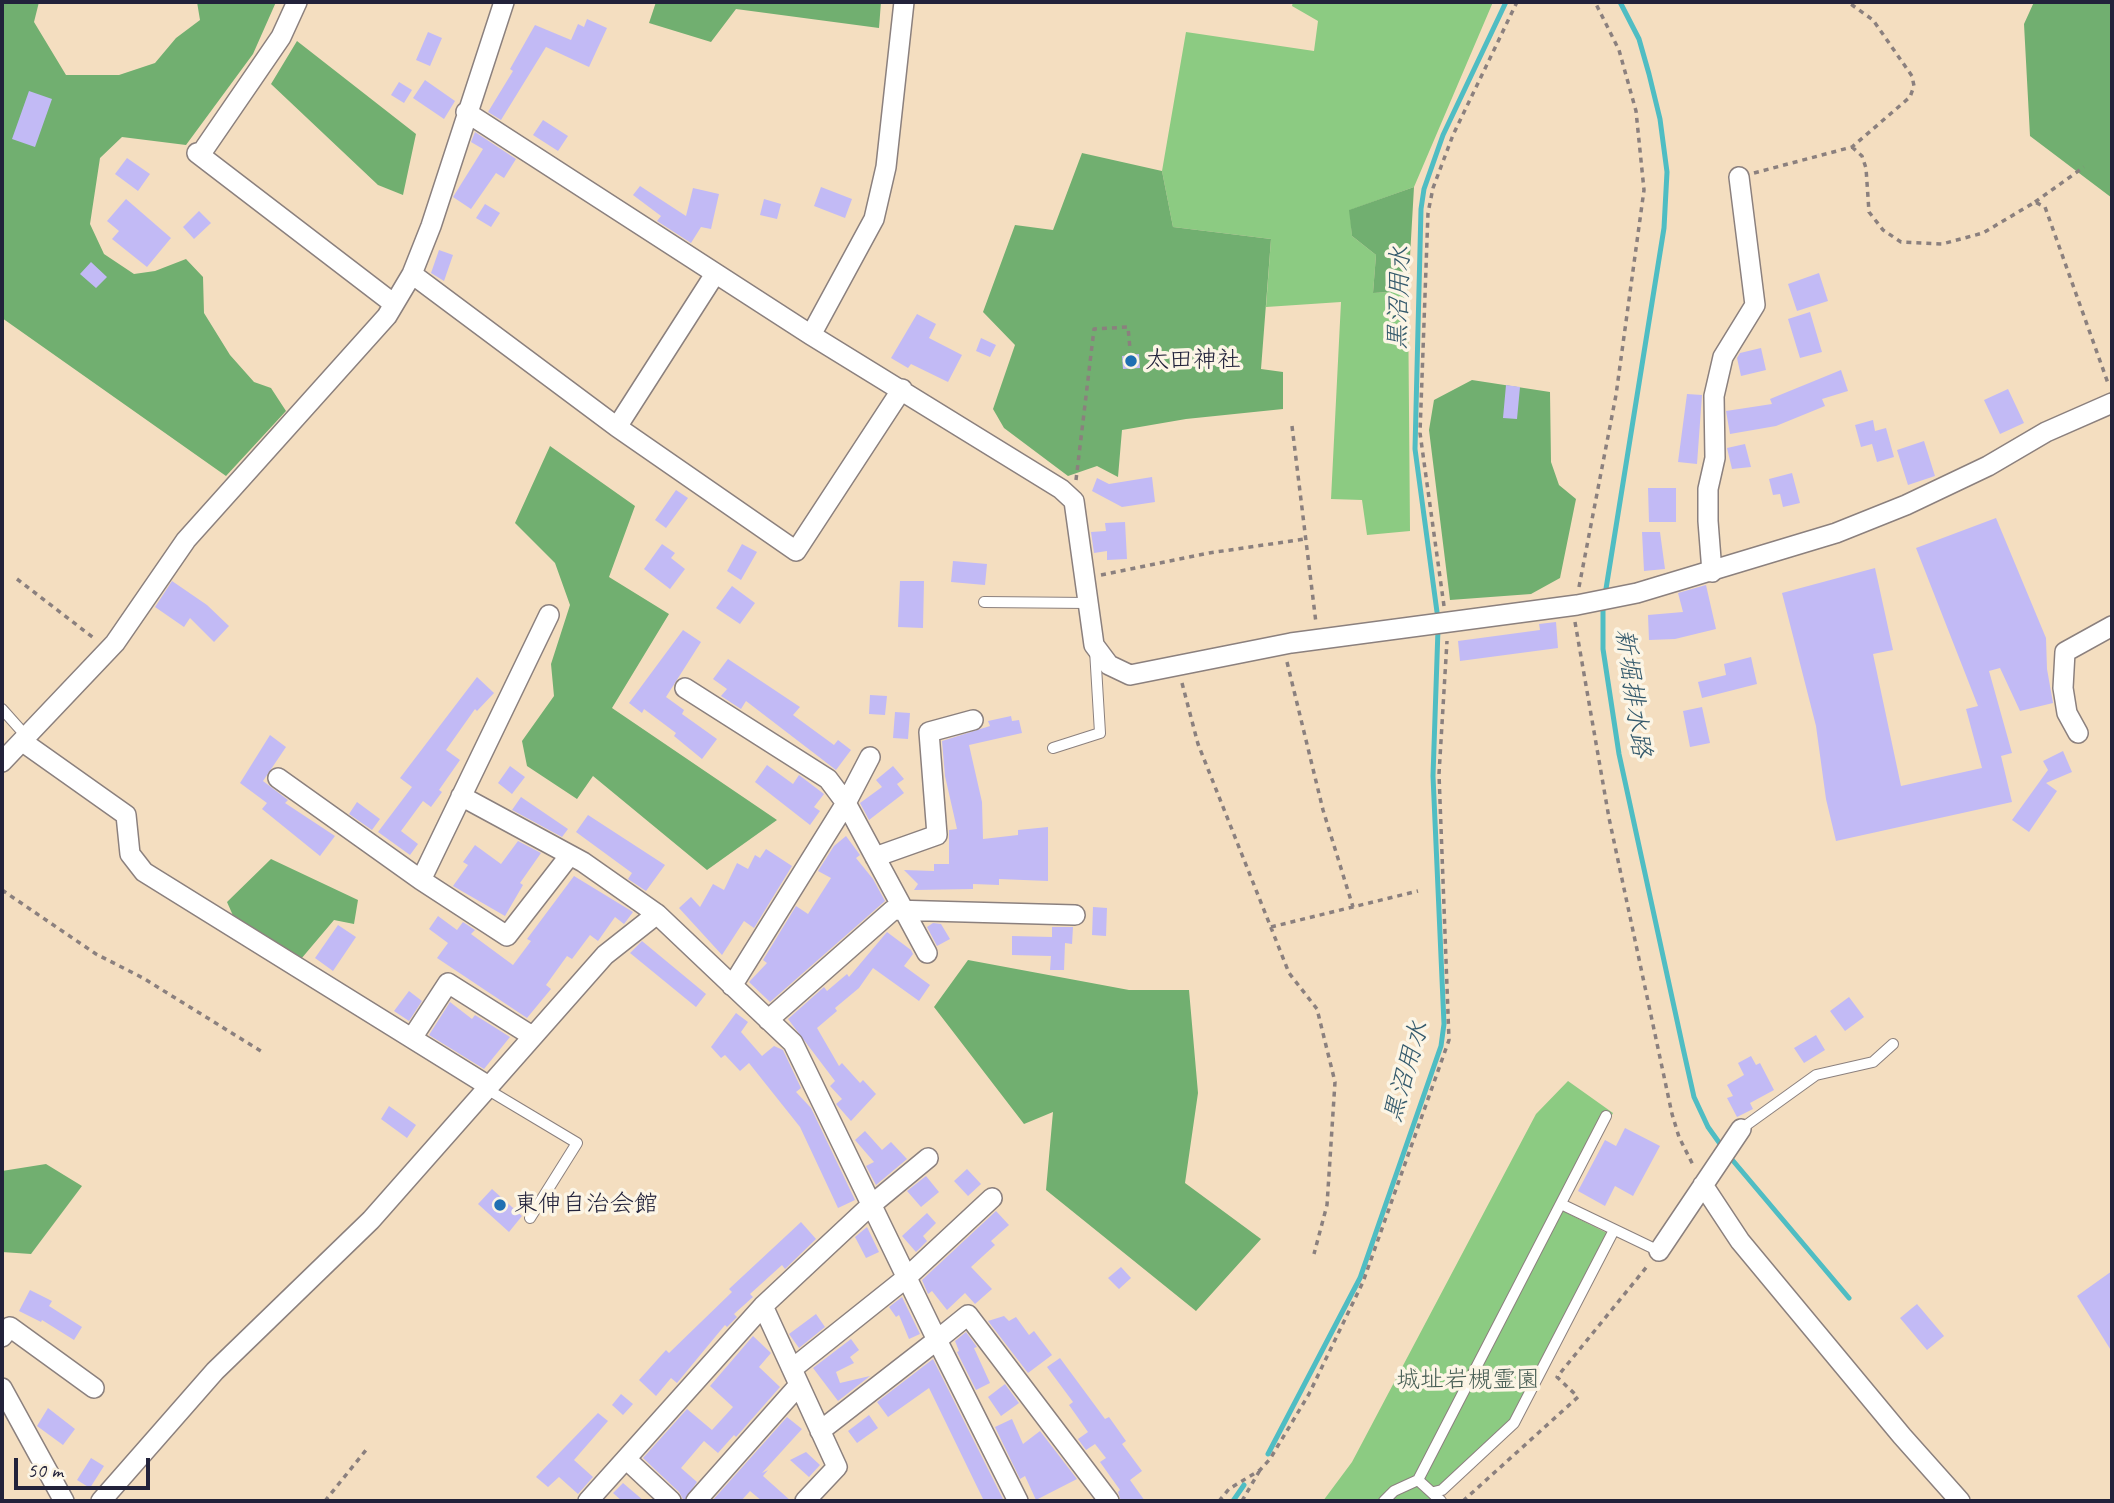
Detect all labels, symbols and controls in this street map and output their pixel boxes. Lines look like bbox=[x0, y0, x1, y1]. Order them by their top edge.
water label: 黒沼用水 bbox=[1383, 245, 1417, 351]
place label: 太田神社 bbox=[1145, 347, 1241, 375]
marker: 太田神社 bbox=[1123, 353, 1139, 369]
water label: 新堀排水路 bbox=[1608, 626, 1656, 760]
water label: 黒沼用水 bbox=[1378, 1018, 1436, 1126]
place label: 東伸自治会館 bbox=[514, 1191, 658, 1219]
marker: 東伸自治会館 bbox=[492, 1197, 508, 1213]
park label: 城址岩槻霊園 bbox=[1396, 1367, 1540, 1395]
scale bar bbox=[18, 1444, 154, 1488]
text: 50 m bbox=[27, 1457, 63, 1483]

